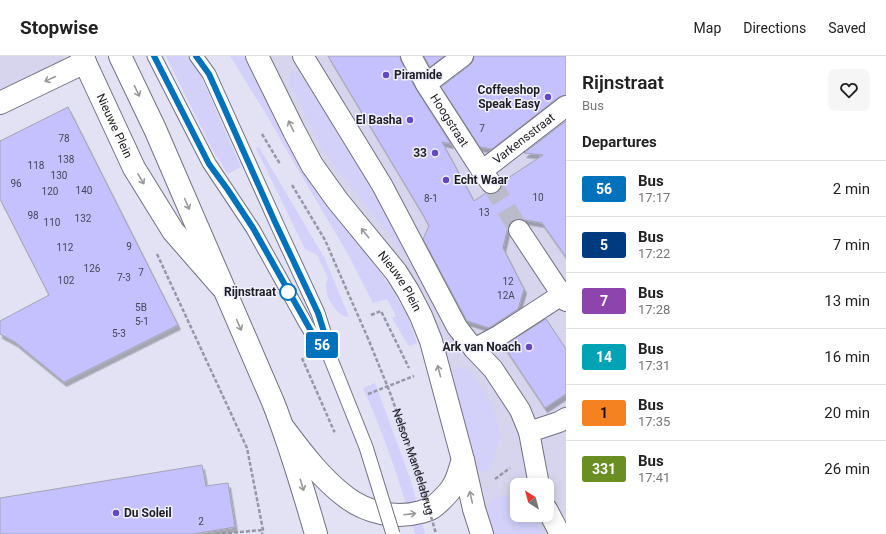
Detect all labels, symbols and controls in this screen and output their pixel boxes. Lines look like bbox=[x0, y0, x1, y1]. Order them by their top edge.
text: Stopwise bbox=[20, 16, 98, 39]
text: Map bbox=[694, 20, 721, 36]
text: Directions bbox=[743, 20, 806, 36]
text: Saved bbox=[828, 20, 866, 36]
place label: Piramide bbox=[394, 68, 443, 82]
button: heart bbox=[828, 69, 870, 111]
marker: Piramide bbox=[381, 70, 391, 80]
text: Rijnstraat bbox=[582, 71, 664, 94]
one-way arrow bbox=[44, 76, 56, 83]
place label: Coffeeshop Speak Easy bbox=[478, 83, 541, 111]
one-way arrow bbox=[134, 85, 141, 97]
street label: Nieuwe Plein bbox=[93, 91, 135, 160]
street label: Hoogstraat bbox=[427, 91, 472, 149]
marker: Coffeeshop Speak Easy bbox=[543, 92, 553, 102]
text: Bus bbox=[582, 98, 604, 113]
street label: Varkensstraat bbox=[490, 110, 558, 167]
place label: El Basha bbox=[356, 113, 403, 127]
marker: El Basha bbox=[405, 115, 415, 125]
one-way arrow bbox=[287, 121, 294, 133]
house number: 7 bbox=[479, 123, 485, 134]
house number: 78 bbox=[58, 133, 70, 144]
text: Departures bbox=[582, 133, 657, 151]
place label: 33 bbox=[413, 146, 427, 160]
marker: 33 bbox=[430, 148, 440, 158]
house number: 138 bbox=[58, 154, 75, 165]
house number: 118 bbox=[28, 160, 45, 171]
house number: 130 bbox=[51, 170, 68, 181]
text: Bus bbox=[638, 172, 664, 190]
one-way arrow bbox=[138, 173, 146, 185]
place label: Echt Waar bbox=[454, 173, 509, 187]
marker: Echt Waar bbox=[441, 175, 451, 185]
house number: 96 bbox=[10, 178, 22, 189]
text: 2 min bbox=[833, 180, 870, 198]
text: 56 bbox=[596, 181, 612, 197]
house number: 140 bbox=[76, 185, 93, 196]
house number: 120 bbox=[42, 186, 59, 197]
text: 17:17 bbox=[638, 190, 670, 205]
house number: 10 bbox=[532, 192, 544, 203]
house number: 8-1 bbox=[424, 193, 438, 204]
one-way arrow bbox=[184, 197, 191, 209]
house number: 13 bbox=[478, 207, 490, 218]
house number: 98 bbox=[27, 210, 39, 221]
house number: 132 bbox=[75, 213, 92, 224]
house number: 110 bbox=[44, 217, 61, 228]
one-way arrow bbox=[360, 228, 369, 239]
text: Bus bbox=[638, 228, 664, 246]
text: 7 min bbox=[833, 236, 870, 254]
text: 5 bbox=[600, 237, 608, 253]
house number: 9 bbox=[126, 241, 132, 252]
house number: 112 bbox=[57, 242, 74, 253]
text: 17:22 bbox=[638, 246, 670, 261]
street label: Nieuwe Plein bbox=[375, 248, 424, 314]
house number: 126 bbox=[84, 263, 101, 274]
house number: 7 bbox=[138, 267, 144, 278]
house number: 7-3 bbox=[117, 272, 131, 283]
house number: 102 bbox=[58, 275, 75, 286]
house number: 12 bbox=[502, 276, 514, 287]
marker: Rijnstraat bbox=[279, 283, 297, 301]
text: Bus bbox=[638, 284, 664, 302]
place label: Rijnstraat bbox=[224, 285, 276, 299]
house number: 12A bbox=[497, 290, 515, 301]
text: 13 min bbox=[824, 292, 870, 310]
text: 7 bbox=[600, 293, 608, 309]
house number: 5B bbox=[135, 302, 147, 313]
text: 17:28 bbox=[638, 302, 670, 317]
house number: 5-1 bbox=[135, 316, 149, 327]
one-way arrow bbox=[236, 319, 243, 331]
house number: 5-3 bbox=[112, 328, 126, 339]
line badge: 56 bbox=[304, 332, 340, 358]
text: 56 bbox=[314, 337, 330, 353]
place label: Ark van Noach bbox=[442, 340, 521, 354]
text: Bus bbox=[638, 340, 664, 358]
marker: Ark van Noach bbox=[524, 342, 534, 352]
text: 16 min bbox=[824, 348, 870, 366]
text: 14 bbox=[596, 349, 612, 365]
text: 17:31 bbox=[638, 358, 670, 373]
one-way arrow bbox=[434, 364, 442, 377]
text: Bus bbox=[638, 396, 664, 414]
text: 20 min bbox=[824, 404, 870, 422]
text: 1 bbox=[600, 405, 608, 421]
street label: Nelson Mandelabrug bbox=[389, 407, 437, 516]
text: 17:35 bbox=[638, 414, 670, 429]
text: Bus bbox=[638, 452, 664, 470]
text: 26 min bbox=[824, 460, 870, 478]
text: 331 bbox=[592, 461, 616, 477]
text: 17:41 bbox=[638, 470, 670, 485]
one-way arrow bbox=[299, 478, 306, 491]
north arrow bbox=[510, 478, 554, 522]
map controls bbox=[510, 478, 554, 522]
one-way arrow bbox=[467, 490, 475, 503]
place label: Du Soleil bbox=[124, 506, 172, 520]
marker: Du Soleil bbox=[111, 508, 121, 518]
one-way arrow bbox=[403, 510, 416, 518]
house number: 2 bbox=[198, 516, 204, 527]

